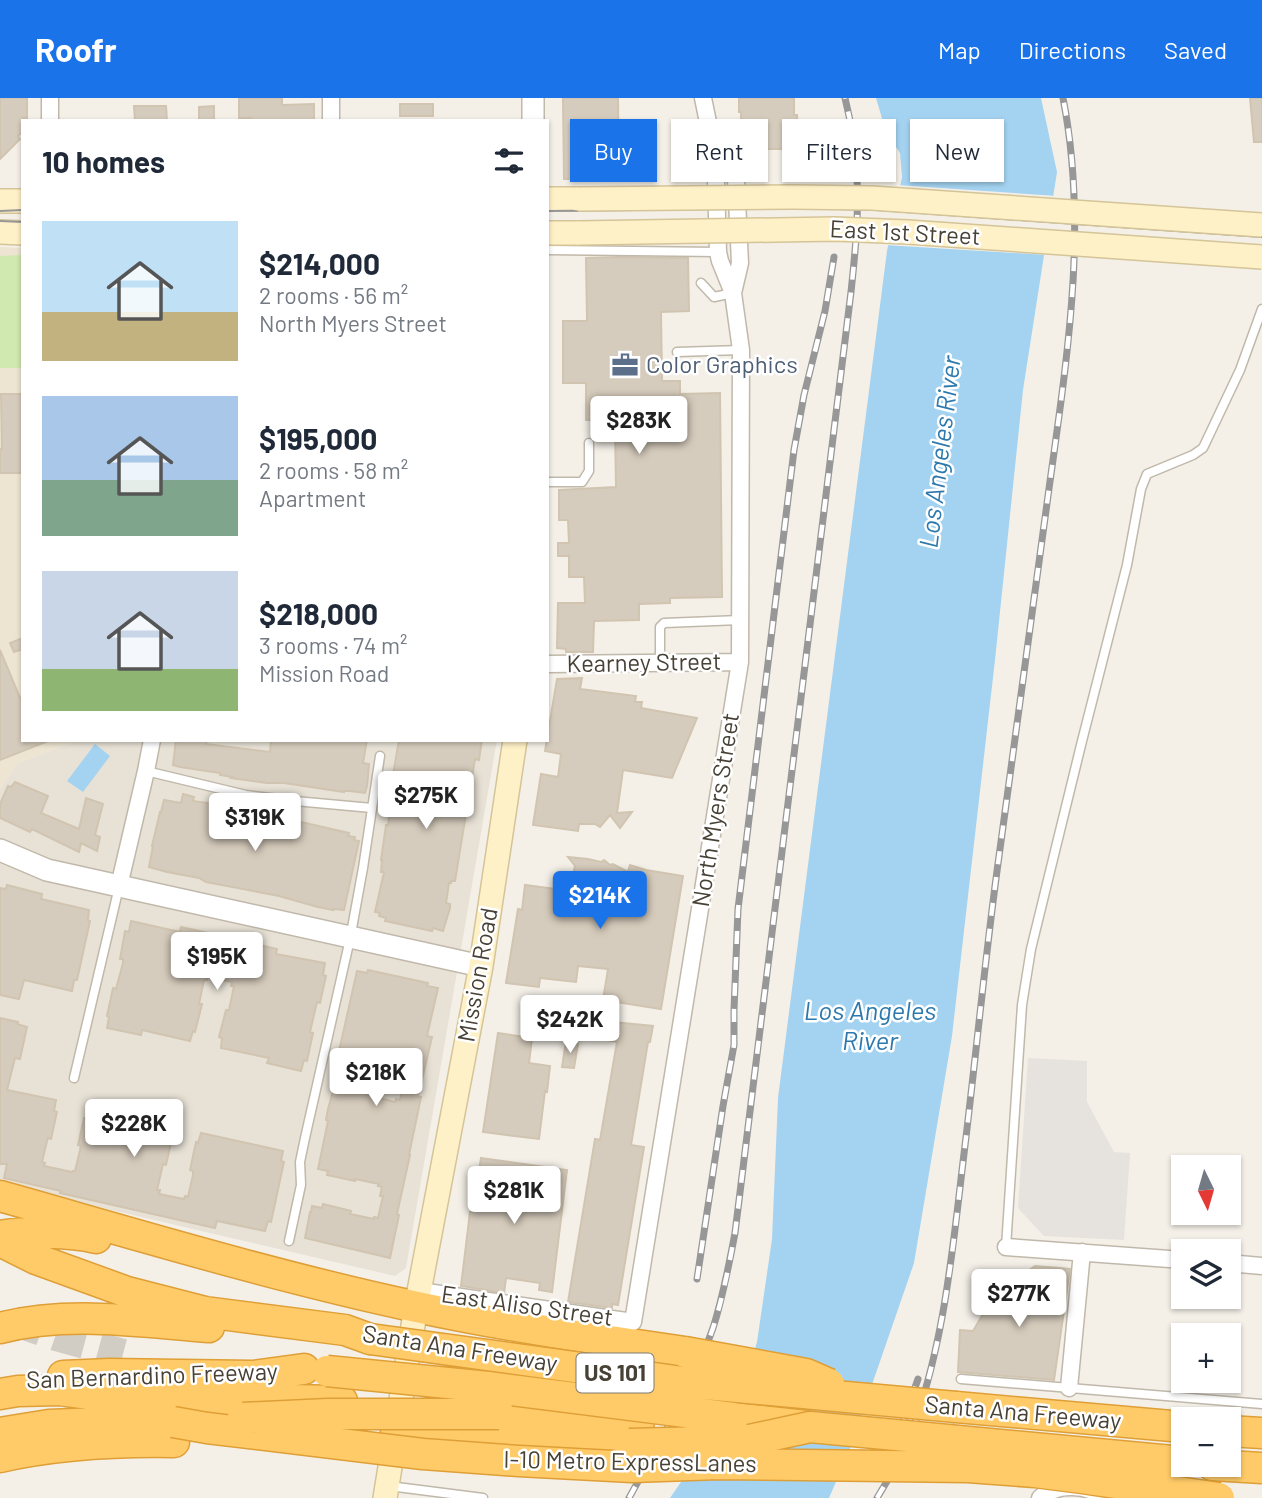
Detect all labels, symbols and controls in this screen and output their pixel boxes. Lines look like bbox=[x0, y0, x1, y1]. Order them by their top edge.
text: Roofr bbox=[35, 29, 117, 69]
text: Map bbox=[938, 35, 981, 64]
text: Directions bbox=[1019, 35, 1126, 64]
text: Saved bbox=[1164, 35, 1227, 64]
chip: Buy bbox=[570, 119, 657, 182]
chip: Rent bbox=[671, 119, 768, 182]
chip: Filters bbox=[782, 119, 896, 182]
chip: New bbox=[910, 119, 1004, 182]
icon: filters bbox=[490, 142, 528, 180]
text: 10 homes bbox=[42, 143, 165, 179]
street label: East 1st Street bbox=[829, 213, 981, 250]
text: $214,000 bbox=[259, 245, 380, 281]
icon: home bbox=[98, 249, 182, 333]
text: 2 rooms · 56 m² bbox=[259, 281, 408, 309]
text: North Myers Street bbox=[259, 309, 447, 337]
place label: Color Graphics bbox=[646, 349, 798, 378]
office icon: Color Graphics bbox=[610, 350, 640, 380]
water label: Los Angeles River bbox=[911, 353, 966, 550]
pin: $283K bbox=[590, 396, 688, 456]
text: $283K bbox=[606, 405, 672, 433]
text: $195,000 bbox=[259, 420, 377, 456]
icon: home bbox=[98, 424, 182, 508]
text: 2 rooms · 58 m² bbox=[259, 456, 408, 484]
text: Apartment bbox=[259, 484, 366, 512]
text: $218,000 bbox=[259, 595, 378, 631]
icon: home bbox=[98, 599, 182, 683]
text: 3 rooms · 74 m² bbox=[259, 631, 408, 659]
street label: Kearney Street bbox=[566, 646, 722, 677]
text: Mission Road bbox=[259, 659, 389, 687]
street label: North Myers Street bbox=[685, 711, 744, 909]
pin: $275K bbox=[377, 772, 475, 831]
text: $275K bbox=[394, 780, 458, 808]
pin: $319K bbox=[206, 794, 304, 853]
text: $319K bbox=[225, 802, 285, 830]
pin: $214K bbox=[551, 872, 649, 931]
text: $214K bbox=[569, 880, 631, 908]
street label: Mission Road bbox=[450, 905, 503, 1044]
pin: $195K bbox=[168, 932, 266, 992]
text: $195K bbox=[187, 941, 247, 969]
water label: Los Angeles River bbox=[804, 994, 936, 1055]
pin: $242K bbox=[521, 996, 619, 1055]
text: $242K bbox=[536, 1004, 604, 1032]
pin: $218K bbox=[327, 1048, 425, 1108]
text: $218K bbox=[346, 1057, 406, 1085]
pin: $228K bbox=[85, 1100, 183, 1159]
text: $228K bbox=[101, 1108, 167, 1136]
north arrow bbox=[1171, 1155, 1241, 1225]
map controls bbox=[1171, 1155, 1241, 1477]
pin: $281K bbox=[465, 1166, 563, 1226]
text: $281K bbox=[484, 1175, 544, 1203]
button: layers bbox=[1171, 1239, 1241, 1309]
pin: $277K bbox=[970, 1270, 1068, 1329]
street label: East Aliso Street bbox=[440, 1278, 615, 1331]
text: $277K bbox=[987, 1278, 1051, 1306]
street label: Santa Ana Freeway bbox=[361, 1318, 560, 1377]
button: + bbox=[1171, 1323, 1241, 1393]
road number: US 101 bbox=[576, 1354, 654, 1392]
street label: San Bernardino Freeway bbox=[26, 1356, 278, 1393]
street label: Santa Ana Freeway bbox=[924, 1388, 1123, 1435]
button: − bbox=[1171, 1407, 1241, 1477]
street label: I-10 Metro ExpressLanes bbox=[503, 1444, 757, 1477]

